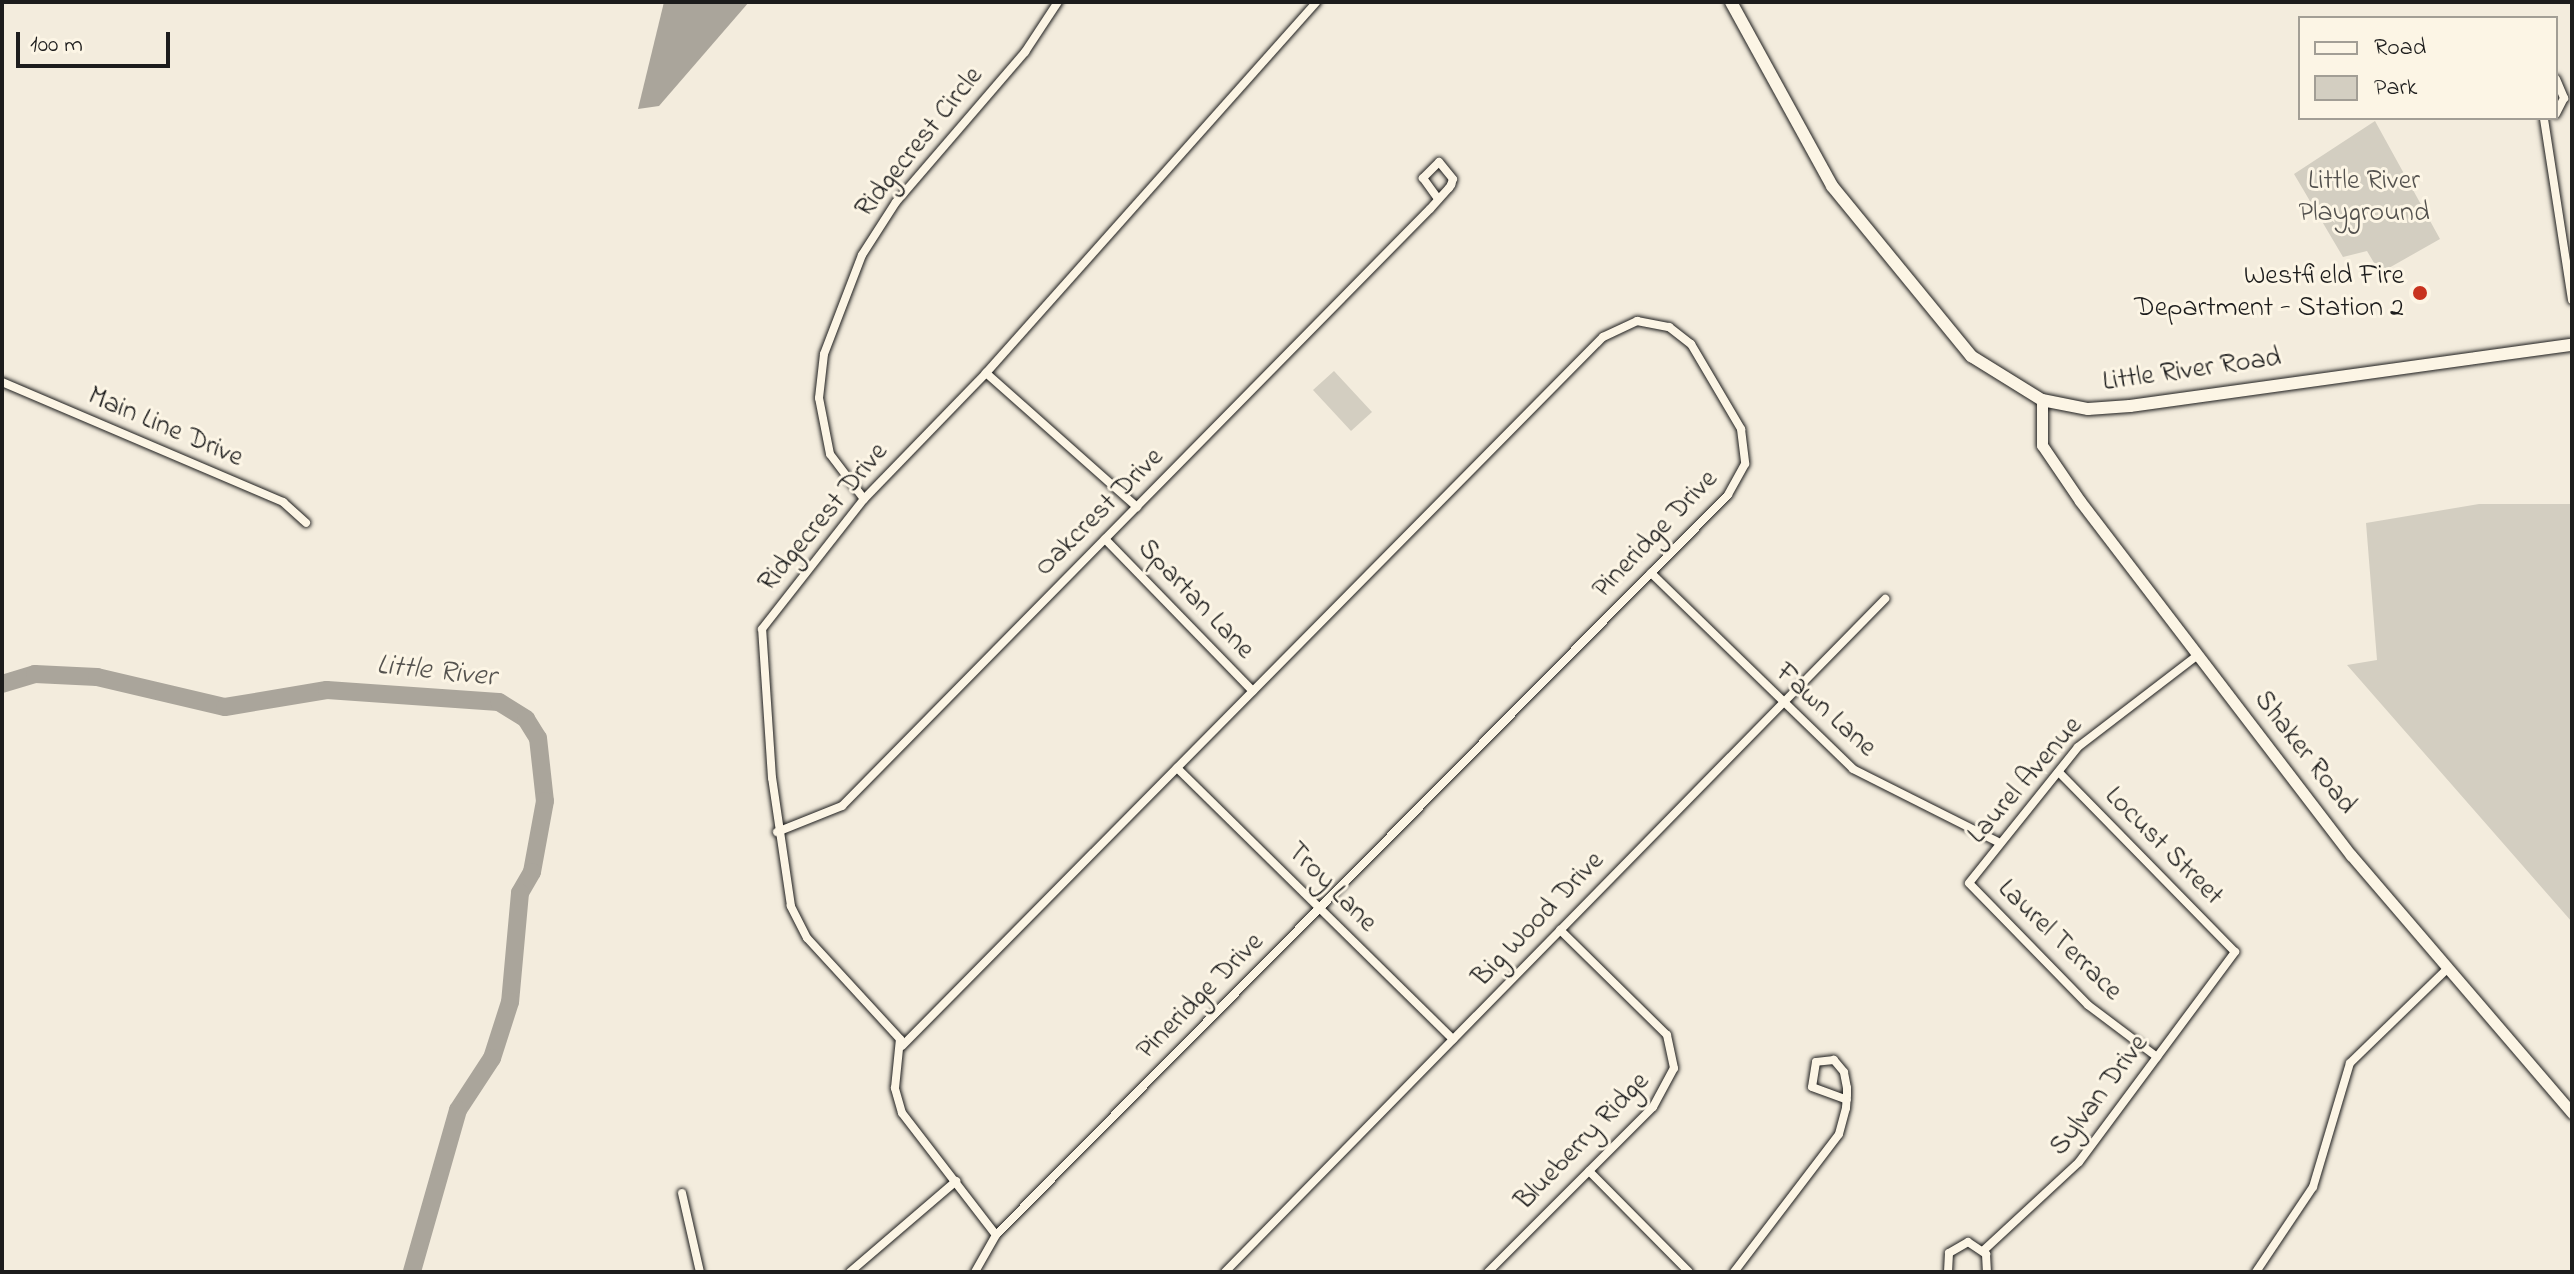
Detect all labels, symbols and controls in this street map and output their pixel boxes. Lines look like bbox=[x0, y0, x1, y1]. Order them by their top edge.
scale bar bbox=[20, 16, 174, 66]
legend bbox=[2298, 16, 2558, 120]
text: 100 m bbox=[30, 28, 83, 63]
text: Road bbox=[2374, 31, 2426, 66]
street label: Ridgecrest Circle bbox=[849, 61, 991, 225]
text: Park bbox=[2374, 71, 2417, 106]
park label: Little River Playground bbox=[2298, 165, 2430, 231]
place label: Westfield Fire Department - Station 2 bbox=[2134, 260, 2404, 326]
marker: Westfield Fire Department - Station 2 bbox=[2411, 284, 2429, 302]
street label: Little River Road bbox=[2101, 342, 2283, 400]
street label: Main Line Drive bbox=[82, 380, 248, 476]
street label: Ridgecrest Drive bbox=[752, 437, 896, 599]
street label: Oakcrest Drive bbox=[1029, 442, 1171, 584]
street label: Pineridge Drive bbox=[1586, 464, 1726, 606]
street label: Spartan Lane bbox=[1129, 533, 1261, 667]
water label: Little River bbox=[375, 648, 497, 696]
street label: Fawn Lane bbox=[1768, 657, 1882, 765]
street label: Shaker Road bbox=[2245, 684, 2363, 822]
street label: Laurel Avenue bbox=[1961, 710, 2091, 852]
street label: Locust Street bbox=[2096, 780, 2230, 914]
street label: Troy Lane bbox=[1279, 836, 1383, 940]
street label: Big Wood Drive bbox=[1466, 845, 1612, 995]
street label: Laurel Terrace bbox=[1990, 873, 2128, 1009]
street label: Pineridge Drive bbox=[1130, 926, 1272, 1068]
street label: Sylvan Drive bbox=[2043, 1029, 2157, 1163]
street label: Blueberry Ridge bbox=[1509, 1066, 1657, 1218]

